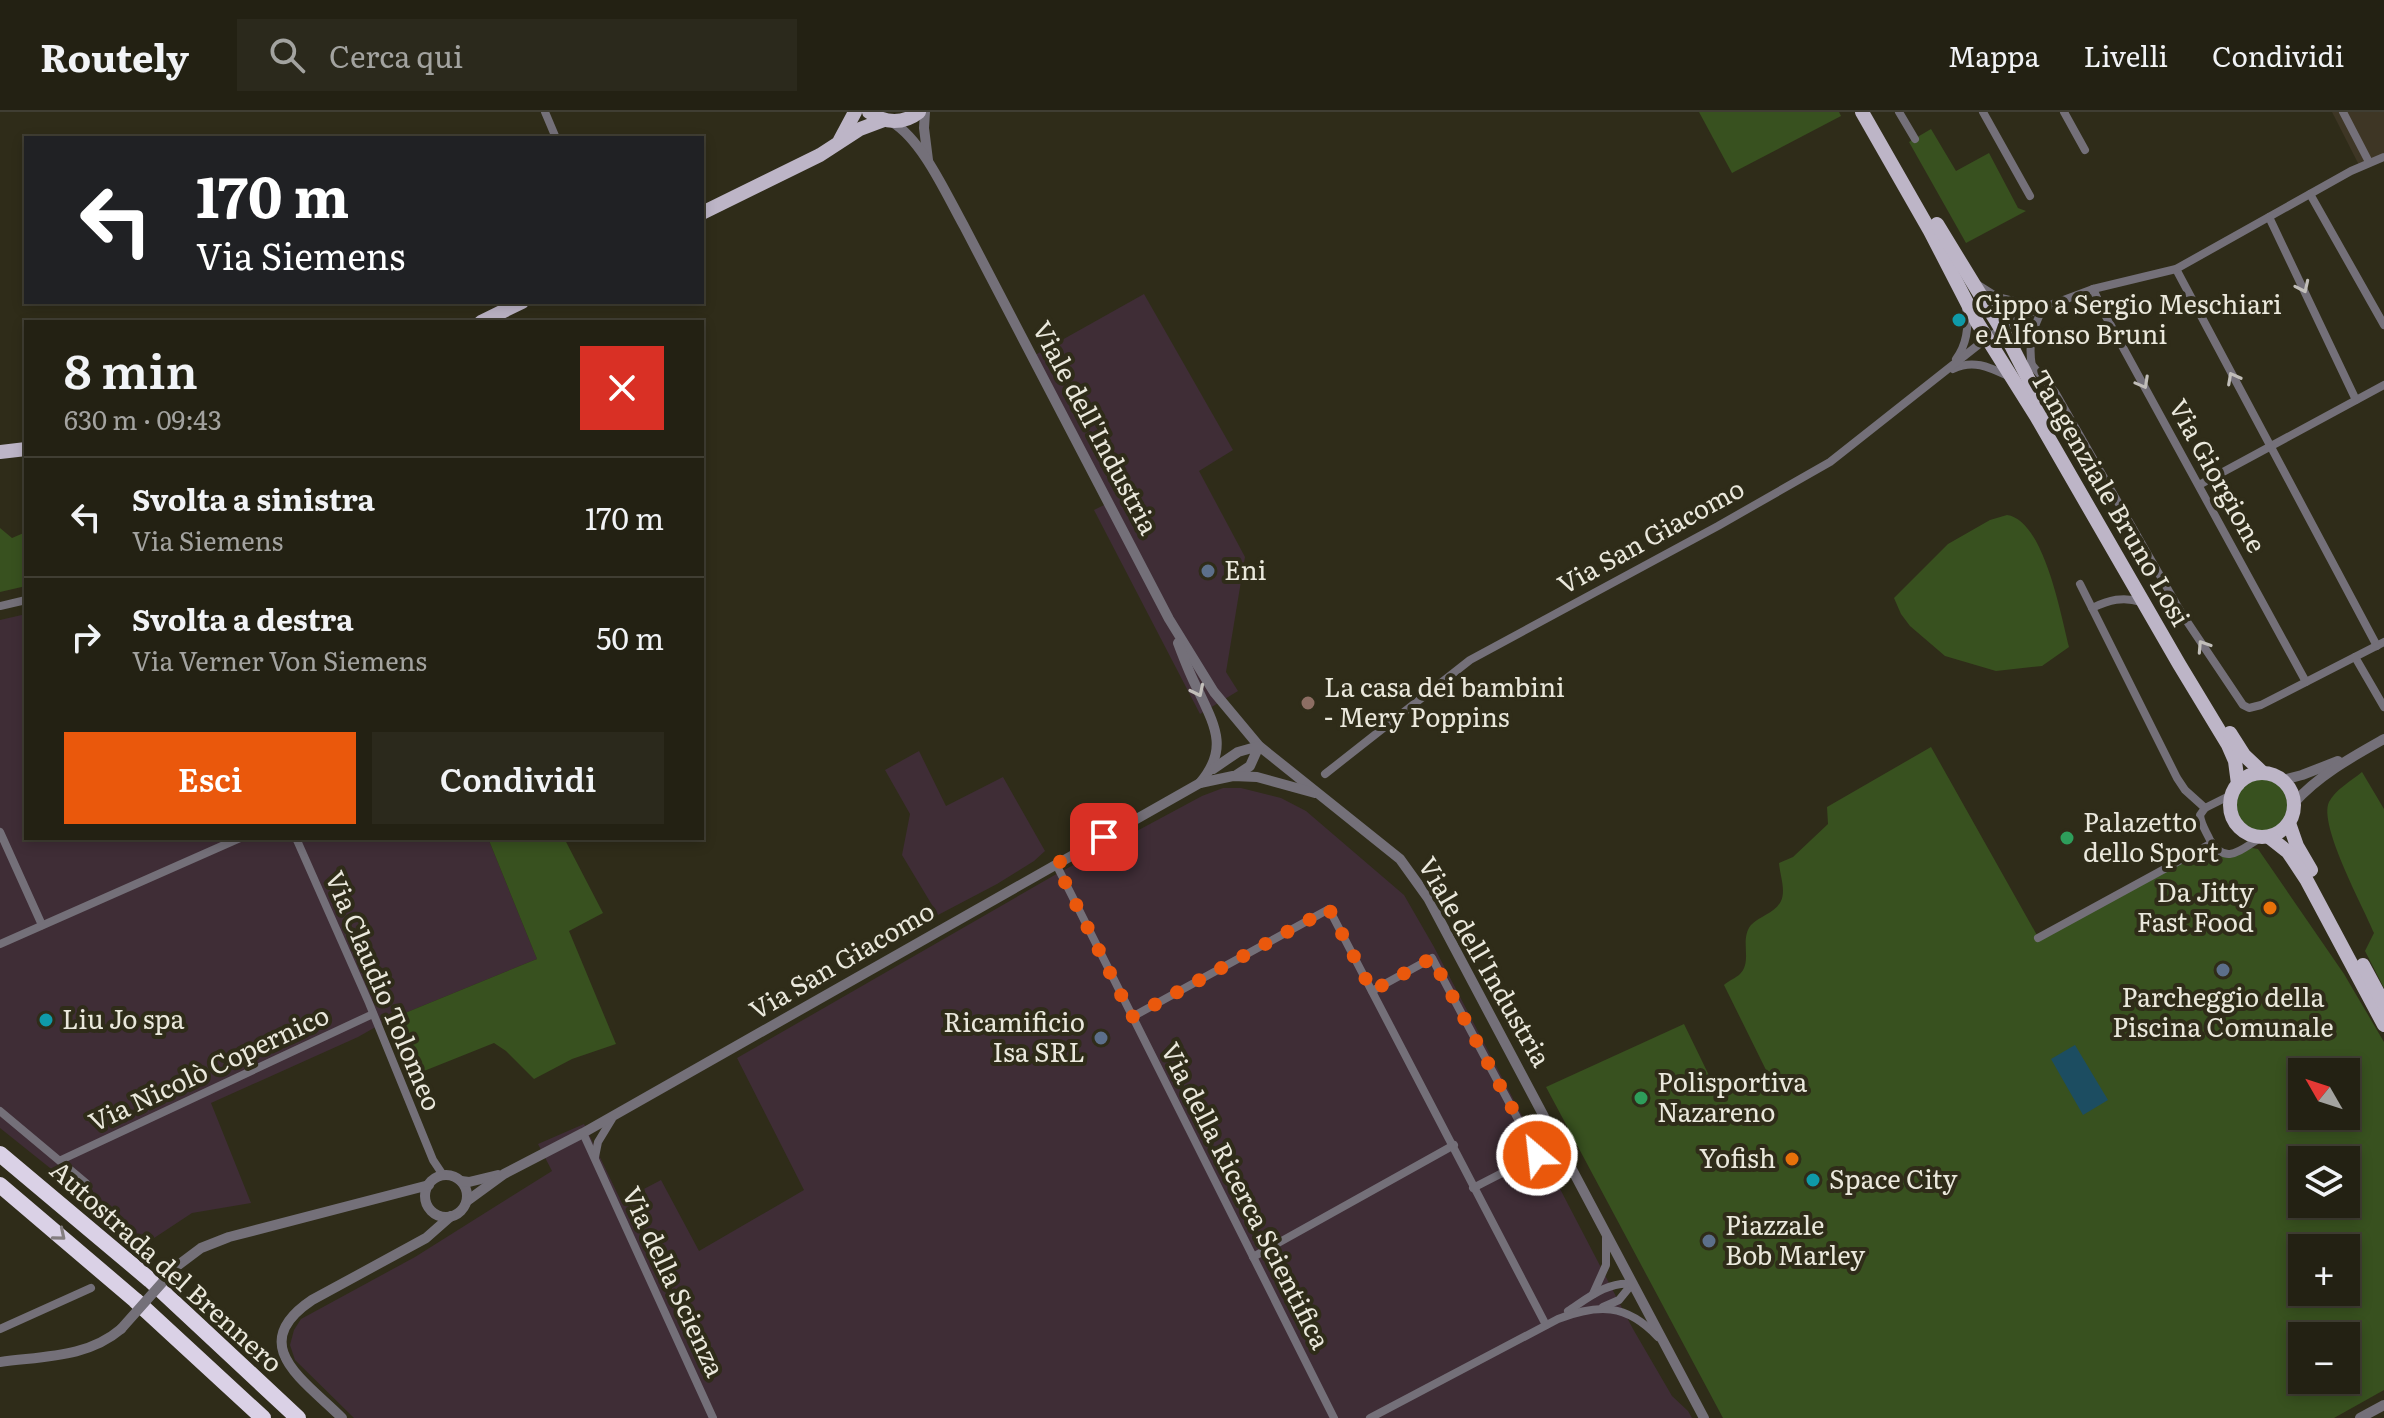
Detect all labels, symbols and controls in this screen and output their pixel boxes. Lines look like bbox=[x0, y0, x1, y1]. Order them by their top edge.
search box bbox=[237, 19, 797, 91]
text: Routely bbox=[40, 27, 189, 84]
icon: search bbox=[265, 33, 309, 77]
text: Cerca qui bbox=[329, 33, 463, 77]
text: Mappa bbox=[1948, 34, 2040, 76]
text: Livelli bbox=[2084, 34, 2168, 76]
text: Condividi bbox=[2212, 34, 2344, 76]
text: 170 m bbox=[196, 152, 349, 235]
icon: left bbox=[64, 168, 168, 272]
text: Via Siemens bbox=[196, 228, 405, 281]
one-way arrow bbox=[2293, 279, 2309, 293]
place label: Cippo a Sergio Meschiari e Alfonso Bruni bbox=[1975, 283, 2282, 352]
marker: Cippo a Sergio Meschiari e Alfonso Bruni bbox=[1950, 311, 1968, 329]
street label: Viale dell'Industria bbox=[1024, 313, 1170, 541]
text: 8 min bbox=[64, 333, 198, 404]
button: close bbox=[580, 346, 664, 430]
street label: Tangenziale Bruno Losi bbox=[2023, 361, 2202, 633]
one-way arrow bbox=[2228, 371, 2243, 386]
one-way arrow bbox=[2133, 374, 2149, 389]
street label: Via Giorgione bbox=[2161, 391, 2278, 559]
text: 630 m · 09:43 bbox=[64, 399, 222, 438]
street label: Via San Giacomo bbox=[1549, 467, 1750, 602]
text: Svolta a sinistra bbox=[132, 476, 375, 520]
icon: left bbox=[64, 495, 108, 539]
text: 170 m bbox=[585, 495, 664, 539]
text: Via Siemens bbox=[132, 520, 283, 559]
place label: Eni bbox=[1224, 549, 1267, 588]
marker: Eni bbox=[1199, 562, 1217, 580]
text: Svolta a destra bbox=[132, 596, 354, 640]
icon: right bbox=[64, 615, 108, 659]
text: 50 m bbox=[596, 615, 664, 659]
text: Via Verner Von Siemens bbox=[132, 640, 427, 679]
one-way arrow bbox=[2198, 640, 2213, 654]
place label: La casa dei bambini - Mery Poppins bbox=[1324, 666, 1565, 735]
one-way arrow bbox=[1189, 682, 1204, 697]
marker: La casa dei bambini - Mery Poppins bbox=[1299, 694, 1317, 712]
button: Esci bbox=[64, 732, 356, 824]
button: Condividi bbox=[372, 732, 664, 824]
place label: Palazetto dello Sport bbox=[2083, 801, 2219, 870]
pin bbox=[1070, 803, 1138, 871]
icon: arrive bbox=[1082, 815, 1126, 859]
marker: Palazetto dello Sport bbox=[2058, 829, 2076, 847]
street label: Viale dell'Industria bbox=[1410, 848, 1562, 1073]
street label: Via Claudio Tolomeo bbox=[317, 864, 454, 1116]
place label: Da Jitty Fast Food bbox=[2137, 871, 2254, 940]
street label: Via San Giacomo bbox=[741, 890, 941, 1028]
marker: Da Jitty Fast Food bbox=[2261, 899, 2279, 917]
marker: Parcheggio della Piscina Comunale bbox=[2214, 961, 2232, 979]
place label: Parcheggio della Piscina Comunale bbox=[2112, 976, 2334, 1045]
street label: Via Nicolò Copernico bbox=[81, 994, 335, 1140]
place label: Liu Jo spa bbox=[62, 998, 185, 1037]
place label: Ricamificio Isa SRL bbox=[943, 1001, 1085, 1070]
marker: Liu Jo spa bbox=[37, 1011, 55, 1029]
marker: Ricamificio Isa SRL bbox=[1092, 1029, 1110, 1047]
street label: Via della Ricerca Scientifica bbox=[1153, 1035, 1342, 1355]
north arrow bbox=[2288, 1058, 2360, 1130]
map controls bbox=[2288, 1058, 2360, 1394]
place label: Polisportiva Nazareno bbox=[1657, 1061, 1807, 1130]
marker: Polisportiva Nazareno bbox=[1632, 1089, 1650, 1107]
position arrow bbox=[1495, 1113, 1579, 1197]
place label: Yofish bbox=[1699, 1137, 1776, 1176]
button: layers bbox=[2288, 1146, 2360, 1218]
street label: Autostrada del Brennero bbox=[43, 1150, 293, 1380]
marker: Yofish bbox=[1783, 1150, 1801, 1168]
place label: Space City bbox=[1829, 1158, 1957, 1197]
marker: Space City bbox=[1804, 1171, 1822, 1189]
street label: Via della Scienza bbox=[614, 1179, 737, 1383]
place label: Piazzale Bob Marley bbox=[1725, 1204, 1865, 1273]
one-way arrow bbox=[50, 1225, 65, 1240]
marker: Piazzale Bob Marley bbox=[1700, 1232, 1718, 1250]
button: + bbox=[2288, 1234, 2360, 1306]
button: − bbox=[2288, 1322, 2360, 1394]

